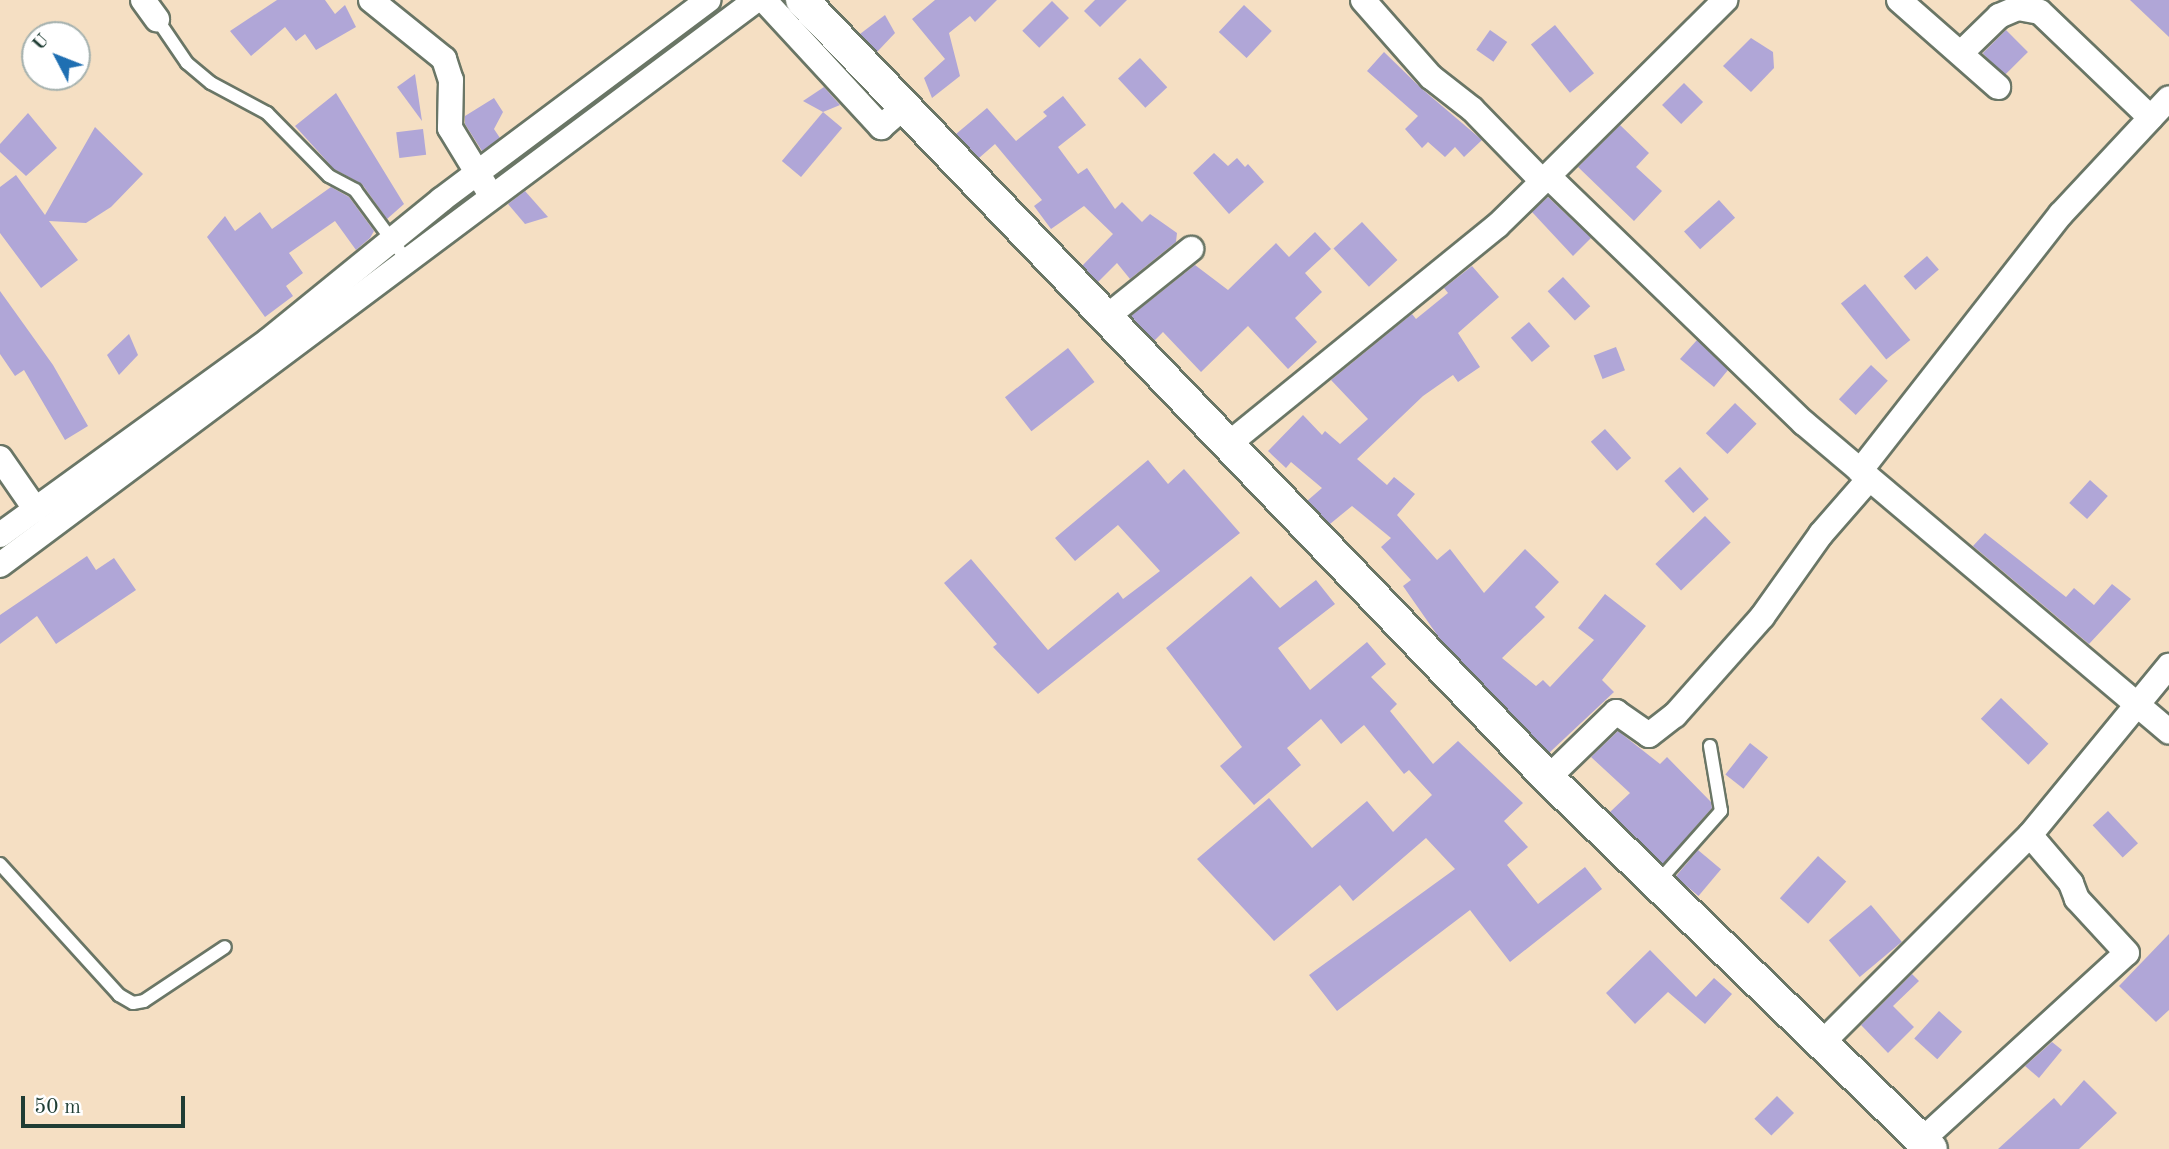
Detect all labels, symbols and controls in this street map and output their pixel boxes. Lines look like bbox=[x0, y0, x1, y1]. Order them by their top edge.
north arrow bbox=[21, 21, 91, 91]
text: U bbox=[29, 31, 54, 55]
scale bar bbox=[24, 1082, 189, 1126]
text: 50 m bbox=[34, 1097, 81, 1118]

